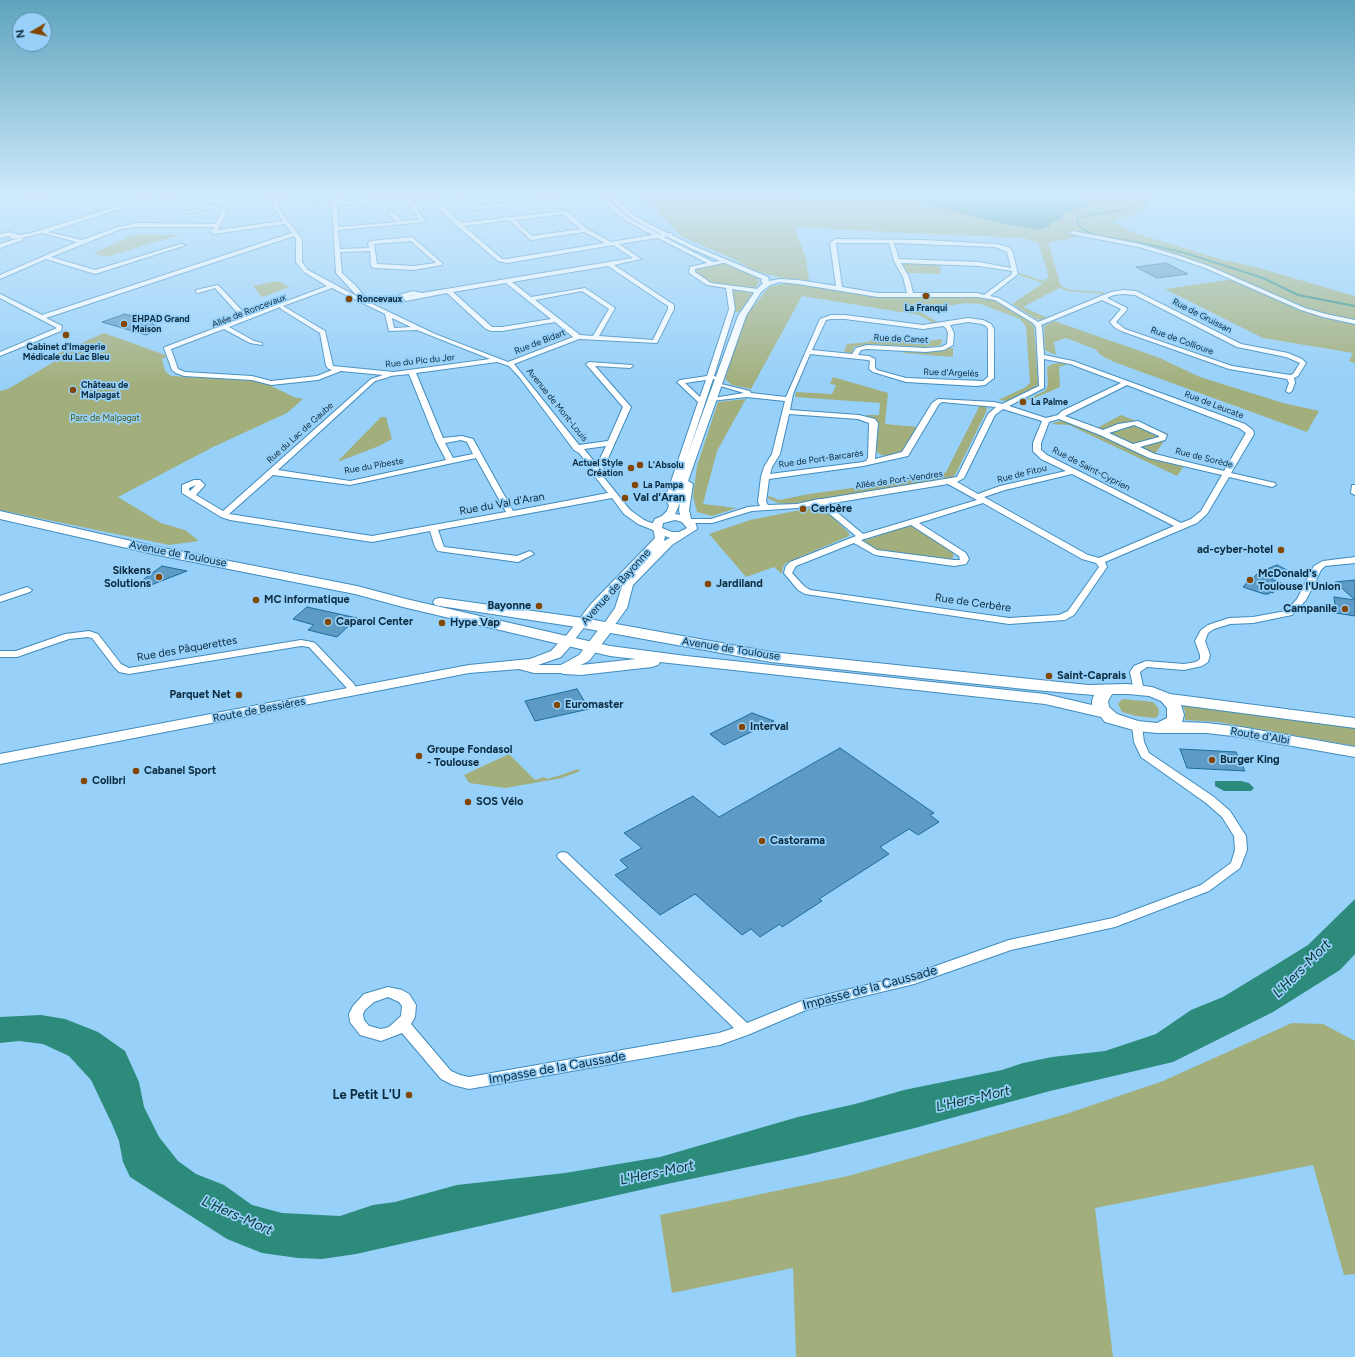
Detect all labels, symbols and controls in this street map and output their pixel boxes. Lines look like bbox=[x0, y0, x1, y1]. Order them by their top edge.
north arrow bbox=[12, 12, 52, 52]
text: N bbox=[14, 29, 28, 39]
marker: La Franqui bbox=[921, 291, 931, 301]
street label: Allée de Roncevaux bbox=[210, 292, 288, 330]
marker: Roncevaux bbox=[344, 294, 354, 304]
place label: Roncevaux bbox=[357, 294, 402, 304]
street label: Rue de Gruissan bbox=[1171, 296, 1233, 336]
place label: La Franqui bbox=[905, 303, 947, 313]
place label: EHPAD Grand Maison bbox=[132, 314, 190, 335]
marker: EHPAD Grand Maison bbox=[119, 319, 129, 329]
street label: Rue de Collioure bbox=[1149, 325, 1215, 357]
street label: Rue de Bidart bbox=[513, 327, 567, 357]
marker: Cabinet d'Imagerie Médicale du Lac Bleu bbox=[61, 330, 71, 340]
street label: Rue de Canet bbox=[873, 332, 929, 346]
place label: Cabinet d'Imagerie Médicale du Lac Bleu bbox=[23, 342, 109, 363]
street label: Rue du Pic du Jer bbox=[385, 352, 455, 370]
street label: Avenue de Mont-Louis bbox=[524, 366, 590, 444]
street label: Rue d'Argelès bbox=[923, 367, 979, 379]
place label: Château de Malpagat bbox=[81, 380, 128, 401]
marker: Château de Malpagat bbox=[68, 385, 78, 395]
street label: Rue de Leucate bbox=[1183, 389, 1245, 421]
marker: La Palme bbox=[1018, 397, 1028, 407]
place label: La Palme bbox=[1031, 397, 1068, 407]
street label: Rue du Lac de Gaube bbox=[265, 400, 335, 466]
park label: Parc de Malpagat bbox=[70, 413, 140, 423]
street label: Rue de Saint-Cyprien bbox=[1050, 445, 1132, 493]
street label: Rue de Sorède bbox=[1174, 446, 1234, 470]
street label: Rue de Port-Barcarès bbox=[778, 448, 864, 470]
street label: Rue du Pibeste bbox=[343, 455, 405, 477]
place label: Actuel Style Création bbox=[572, 458, 623, 479]
marker: L'Absolu bbox=[635, 460, 645, 470]
place label: L'Absolu bbox=[648, 460, 684, 470]
marker: Actuel Style Création bbox=[626, 463, 636, 473]
street label: Rue de Fitou bbox=[996, 463, 1048, 485]
street label: Allée de Port-Vendres bbox=[855, 469, 943, 491]
marker: La Pampa bbox=[630, 480, 640, 490]
place label: La Pampa bbox=[643, 480, 683, 490]
street label: Rue du Val d'Aran bbox=[458, 490, 546, 518]
place label: Val d'Aran bbox=[633, 491, 685, 505]
marker: Val d'Aran bbox=[620, 493, 630, 503]
place label: Cerbère bbox=[811, 502, 852, 516]
marker: Cerbère bbox=[798, 504, 808, 514]
street label: Avenue de Toulouse bbox=[128, 538, 228, 570]
place label: ad-cyber-hotel bbox=[1197, 543, 1273, 557]
marker: ad-cyber-hotel bbox=[1276, 545, 1286, 555]
street label: Avenue de Bayonne bbox=[578, 546, 654, 628]
place label: Sikkens Solutions bbox=[104, 564, 151, 590]
place label: McDonald's Toulouse l'Union bbox=[1258, 567, 1340, 593]
marker: Sikkens Solutions bbox=[154, 572, 164, 582]
marker: McDonald's Toulouse l'Union bbox=[1245, 575, 1255, 585]
place label: Jardiland bbox=[716, 577, 763, 591]
marker: Jardiland bbox=[703, 579, 713, 589]
street label: Rue de Cerbère bbox=[934, 591, 1012, 615]
place label: MC informatique bbox=[264, 593, 350, 607]
marker: MC informatique bbox=[251, 595, 261, 605]
place label: Bayonne bbox=[487, 599, 531, 613]
marker: Bayonne bbox=[534, 601, 544, 611]
place label: Campanile bbox=[1283, 602, 1337, 616]
marker: Campanile bbox=[1340, 604, 1350, 614]
place label: Caparol Center bbox=[336, 615, 413, 629]
place label: Hype Vap bbox=[450, 616, 500, 630]
marker: Caparol Center bbox=[323, 617, 333, 627]
marker: Hype Vap bbox=[437, 618, 447, 628]
street label: Rue des Pâquerettes bbox=[136, 634, 238, 664]
street label: Avenue de Toulouse bbox=[681, 635, 781, 663]
place label: Saint-Caprais bbox=[1057, 669, 1126, 683]
marker: Saint-Caprais bbox=[1044, 671, 1054, 681]
place label: Parquet Net bbox=[170, 688, 231, 702]
marker: Parquet Net bbox=[234, 690, 244, 700]
street label: Route de Bessières bbox=[212, 695, 306, 725]
place label: Euromaster bbox=[565, 698, 623, 712]
marker: Euromaster bbox=[552, 700, 562, 710]
place label: Interval bbox=[750, 720, 789, 734]
marker: Interval bbox=[737, 722, 747, 732]
street label: Route d'Albi bbox=[1229, 725, 1291, 747]
place label: Groupe Fondasol - Toulouse bbox=[427, 743, 513, 769]
marker: Groupe Fondasol - Toulouse bbox=[414, 751, 424, 761]
place label: Burger King bbox=[1220, 753, 1280, 767]
marker: Burger King bbox=[1207, 755, 1217, 765]
place label: Cabanel Sport bbox=[144, 764, 216, 778]
marker: Cabanel Sport bbox=[131, 766, 141, 776]
place label: Colibri bbox=[92, 774, 126, 788]
marker: Colibri bbox=[79, 776, 89, 786]
place label: SOS Vélo bbox=[476, 795, 523, 809]
marker: SOS Vélo bbox=[463, 797, 473, 807]
place label: Castorama bbox=[770, 834, 825, 848]
marker: Castorama bbox=[757, 836, 767, 846]
water label: L'Hers-Mort bbox=[1269, 936, 1335, 1002]
street label: Impasse de la Caussade bbox=[801, 963, 939, 1013]
street label: Impasse de la Caussade bbox=[487, 1048, 627, 1088]
water label: L'Hers-Mort bbox=[934, 1082, 1012, 1116]
place label: Le Petit L'U bbox=[333, 1087, 401, 1103]
marker: Le Petit L'U bbox=[404, 1090, 414, 1100]
water label: L'Hers-Mort bbox=[618, 1157, 696, 1189]
water label: L'Hers-Mort bbox=[199, 1193, 275, 1239]

